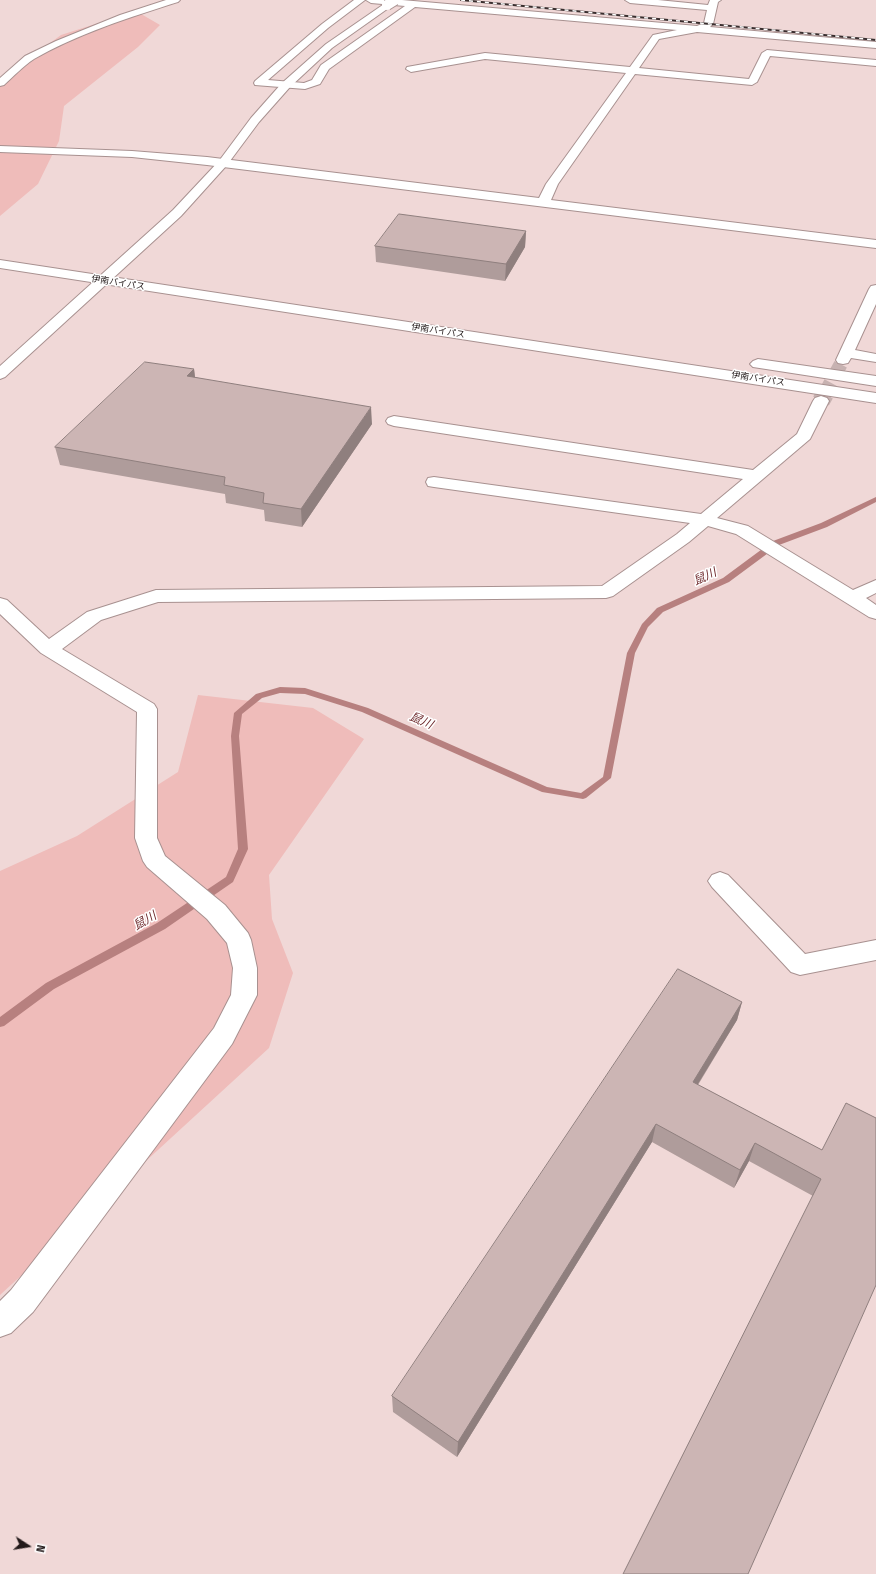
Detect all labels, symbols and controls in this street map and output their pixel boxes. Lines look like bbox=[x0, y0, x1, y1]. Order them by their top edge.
street label: 伊南バイパス bbox=[90, 273, 146, 293]
street label: 伊南バイパス bbox=[410, 321, 466, 341]
street label: 伊南バイパス bbox=[730, 369, 786, 389]
water label: 鼠川 bbox=[691, 566, 719, 588]
water label: 鼠川 bbox=[407, 710, 435, 732]
water label: 鼠川 bbox=[131, 909, 159, 933]
north arrow bbox=[8, 1526, 48, 1566]
text: N bbox=[33, 1544, 47, 1554]

